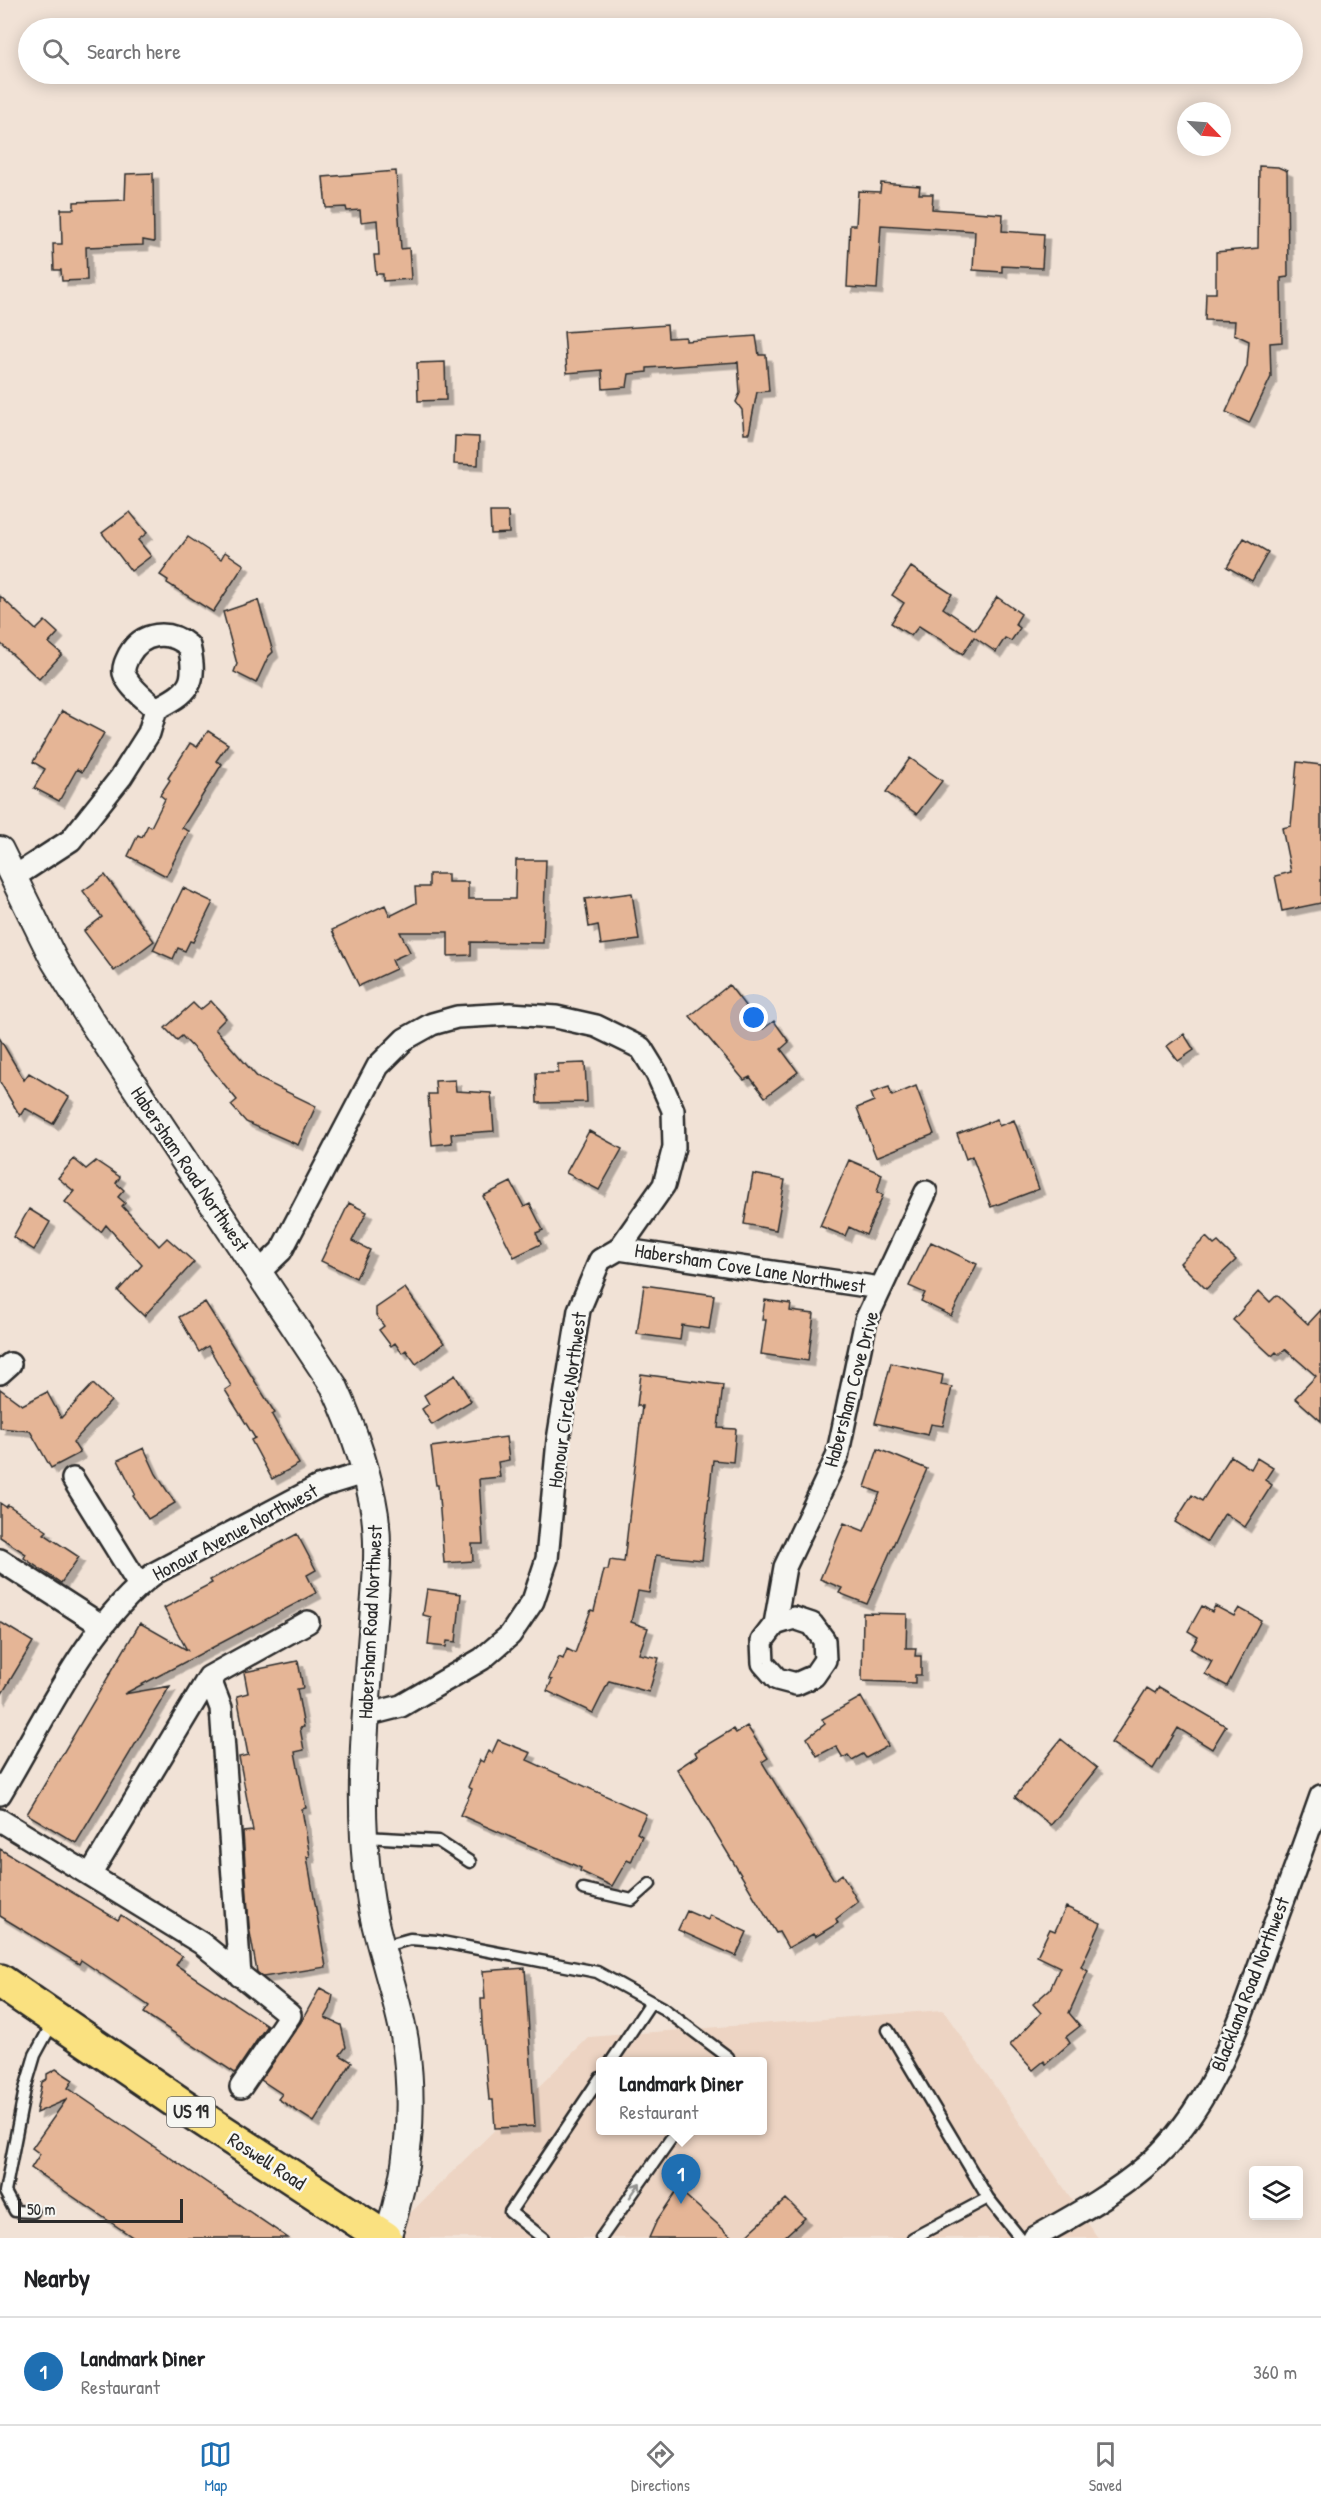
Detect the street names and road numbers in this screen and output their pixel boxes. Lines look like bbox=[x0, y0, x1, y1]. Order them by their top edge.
street label: Habersham Road Northwest bbox=[125, 1081, 256, 1258]
street label: Habersham Cove Lane Northwest bbox=[633, 1236, 868, 1299]
street label: Habersham Cove Drive bbox=[817, 1308, 884, 1470]
street label: Honour Circle Northwest bbox=[541, 1309, 592, 1489]
street label: Honour Avenue Northwest bbox=[147, 1476, 323, 1587]
street label: Habersham Road Northwest bbox=[351, 1523, 388, 1720]
street label: Blackland Road Northwest bbox=[1204, 1892, 1296, 2075]
road number: US 19 bbox=[167, 2097, 215, 2127]
street label: Roswell Road bbox=[223, 2125, 312, 2196]

